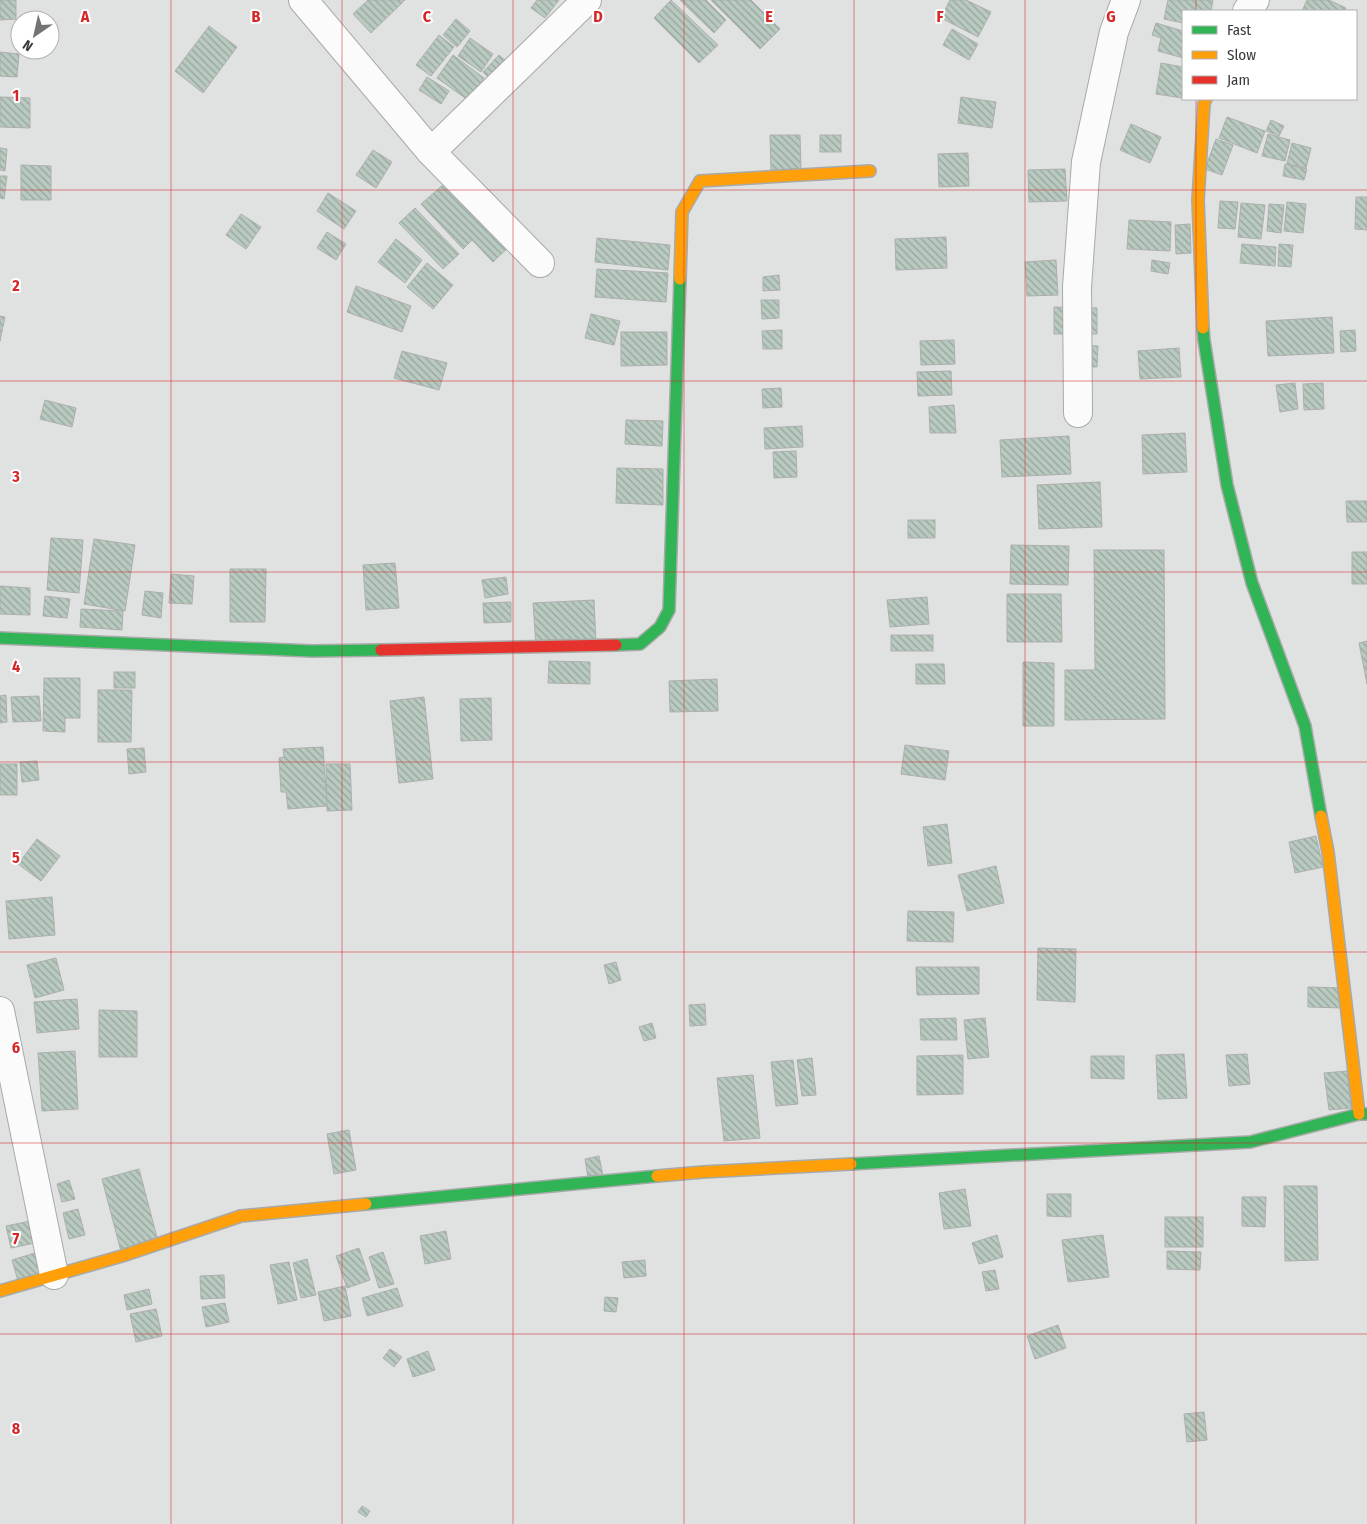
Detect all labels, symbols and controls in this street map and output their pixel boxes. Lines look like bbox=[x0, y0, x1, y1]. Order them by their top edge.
text: A bbox=[80, 7, 90, 26]
text: B bbox=[252, 7, 261, 26]
text: C bbox=[423, 7, 432, 26]
text: D bbox=[593, 7, 603, 26]
text: E bbox=[765, 7, 773, 26]
text: F bbox=[936, 7, 944, 26]
text: G bbox=[1106, 7, 1116, 26]
north arrow bbox=[10, 10, 60, 60]
legend bbox=[1182, 10, 1357, 100]
text: Fast bbox=[1227, 21, 1251, 39]
text: N bbox=[20, 36, 36, 55]
text: Slow bbox=[1227, 46, 1256, 64]
text: Jam bbox=[1227, 71, 1250, 89]
text: 1 bbox=[13, 86, 19, 105]
text: 2 bbox=[11, 276, 20, 295]
text: 3 bbox=[11, 467, 20, 486]
text: 4 bbox=[12, 657, 20, 676]
text: 5 bbox=[12, 848, 20, 867]
text: 6 bbox=[12, 1038, 20, 1057]
text: 7 bbox=[13, 1229, 20, 1248]
text: 8 bbox=[12, 1419, 21, 1438]

